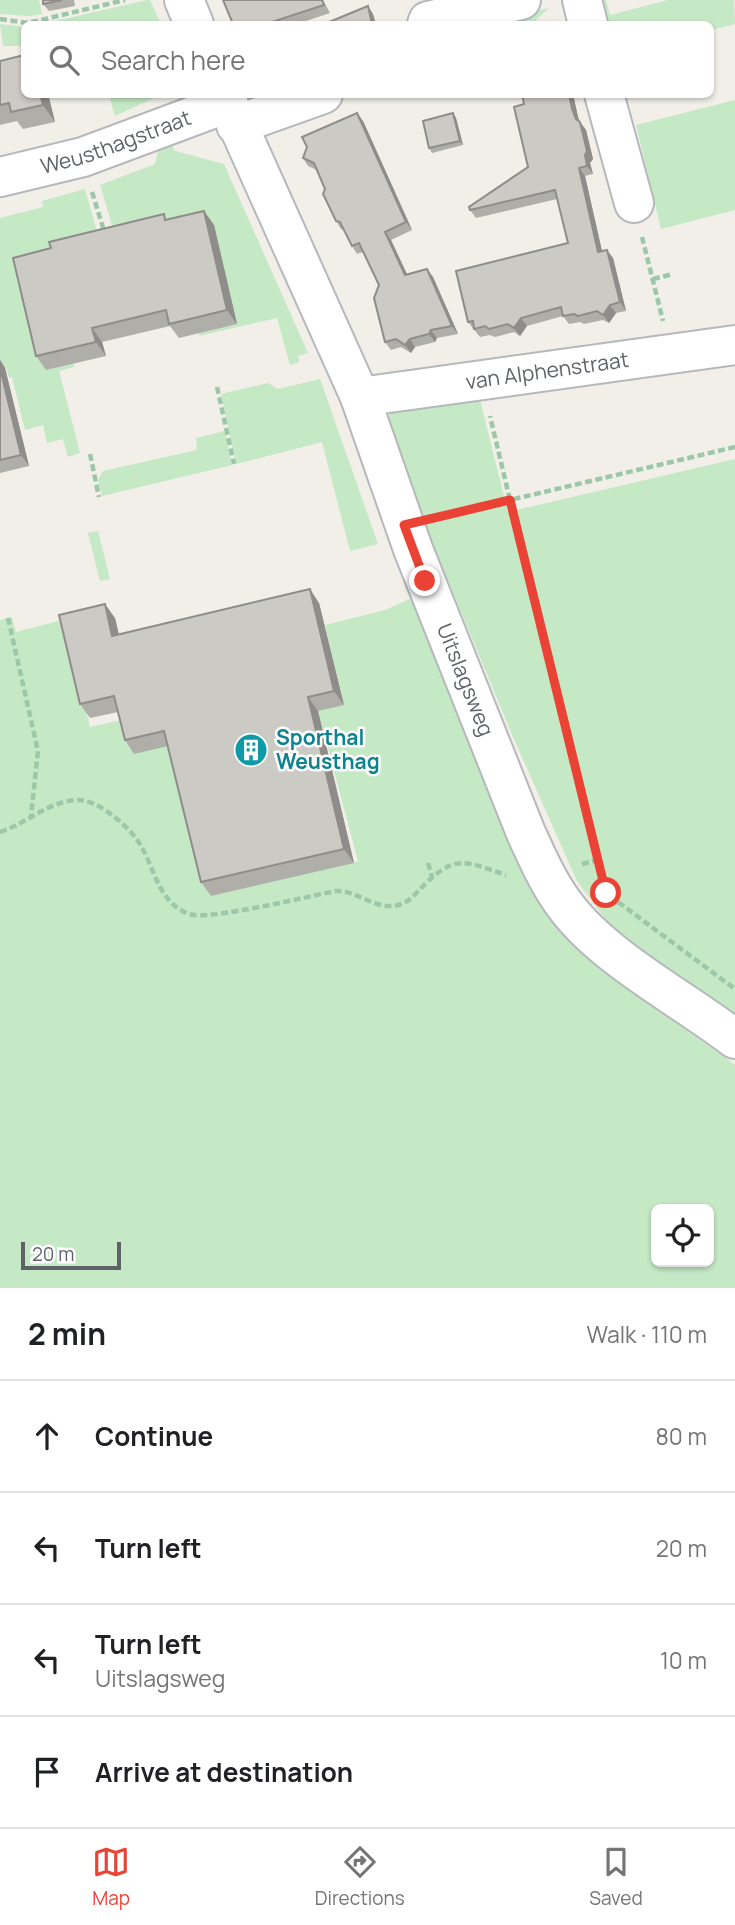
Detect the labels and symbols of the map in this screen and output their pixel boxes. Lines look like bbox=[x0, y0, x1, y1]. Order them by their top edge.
street label: Weusthagstraat bbox=[38, 103, 195, 180]
street label: van Alphenstraat bbox=[464, 345, 630, 395]
route end bbox=[409, 565, 440, 596]
street label: Uitslagsweg bbox=[431, 619, 501, 740]
place label: Sporthal Weusthag bbox=[276, 723, 380, 775]
building icon: Sporthal Weusthag bbox=[232, 731, 270, 769]
route start bbox=[590, 877, 621, 908]
scale bar bbox=[21, 1239, 121, 1271]

